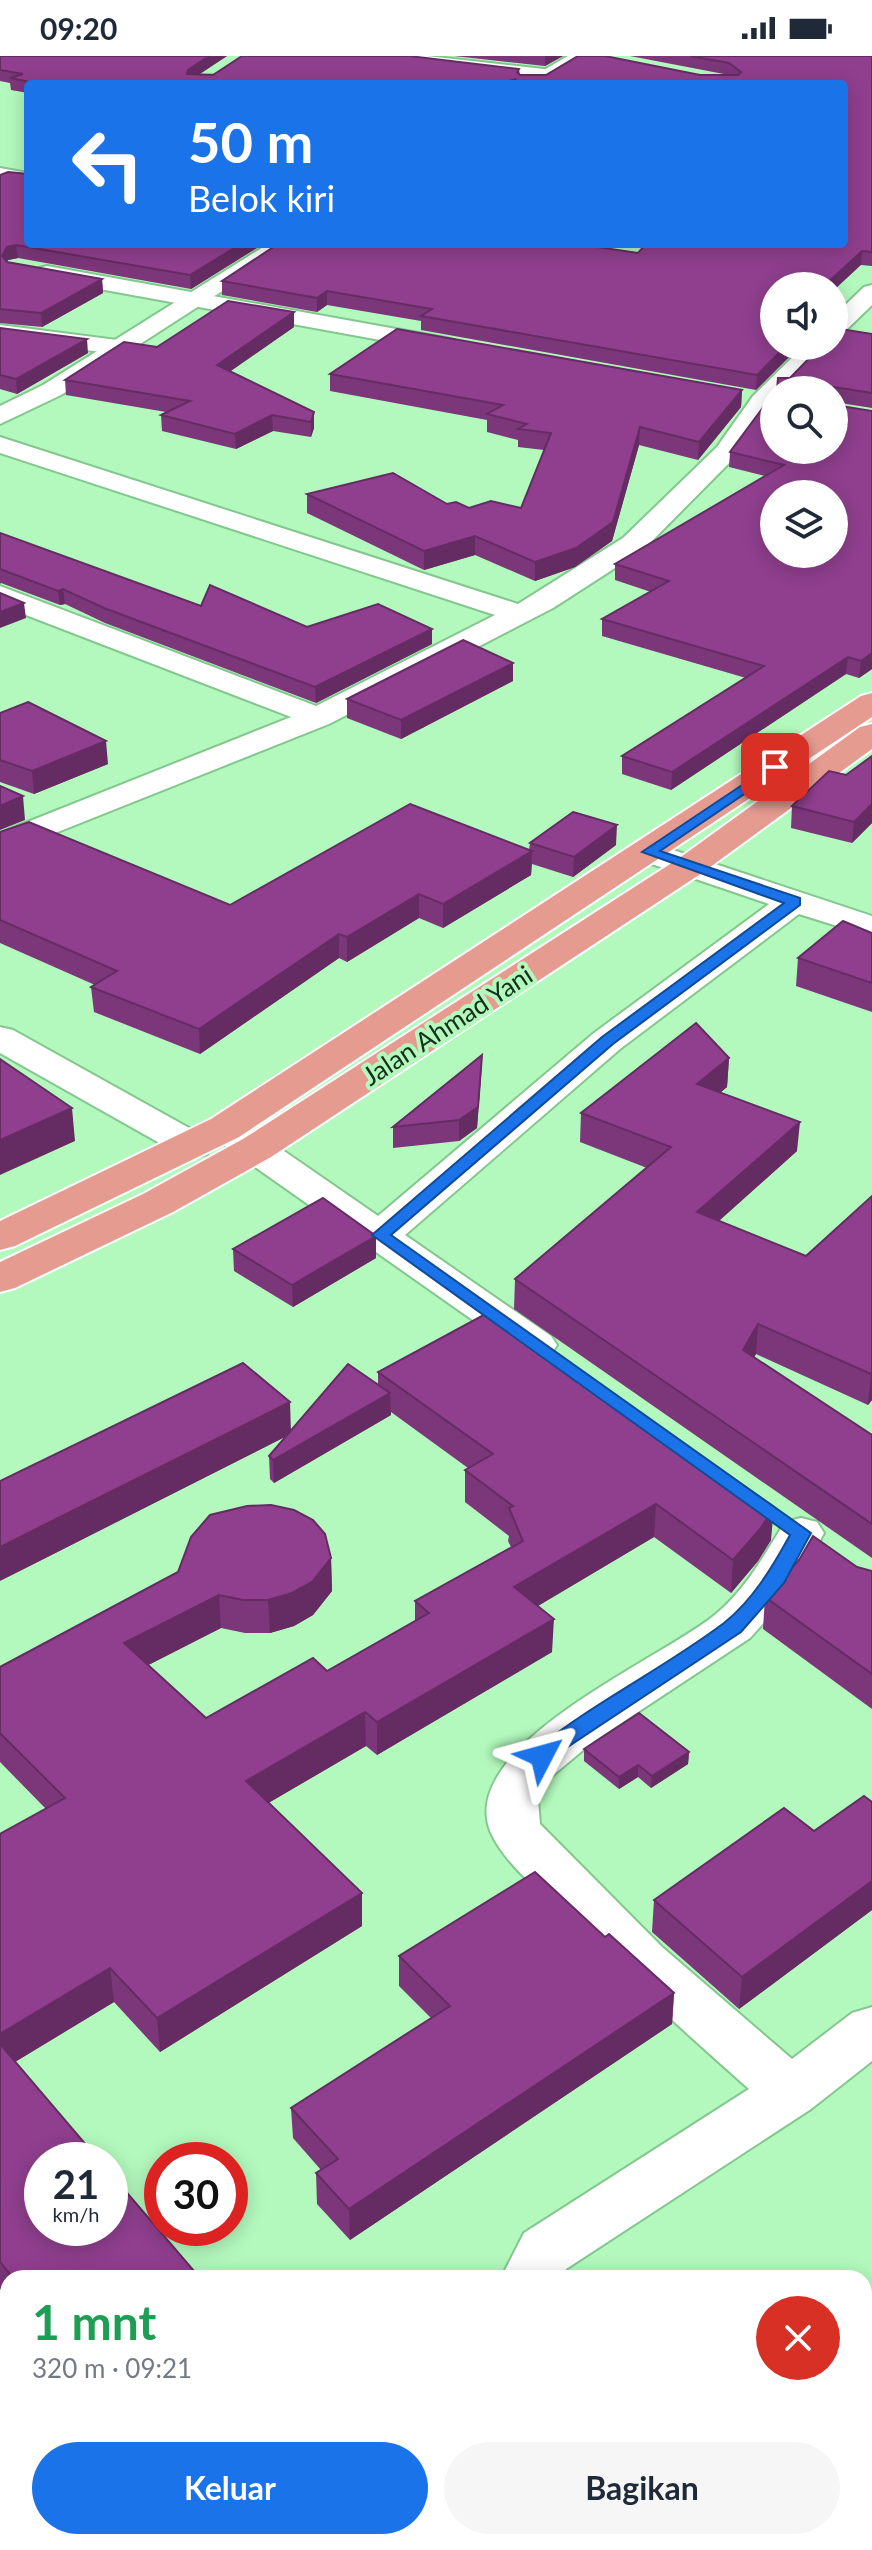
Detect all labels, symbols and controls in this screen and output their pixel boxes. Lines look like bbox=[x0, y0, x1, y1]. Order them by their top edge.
text: 09:20 bbox=[40, 10, 117, 46]
text: 50 m bbox=[188, 108, 313, 175]
icon: left bbox=[56, 112, 160, 216]
text: Belok kiri bbox=[188, 176, 335, 220]
map controls bbox=[760, 272, 848, 568]
button: sound bbox=[760, 272, 848, 360]
button: search bbox=[760, 376, 848, 464]
button: layers bbox=[760, 480, 848, 568]
pin bbox=[741, 733, 809, 801]
icon: arrive bbox=[753, 745, 797, 789]
street label: Jalan Ahmad Yani bbox=[356, 958, 538, 1092]
position arrow bbox=[500, 1714, 584, 1798]
speed limit sign: 30 bbox=[144, 2142, 248, 2246]
text: 21 bbox=[53, 2160, 99, 2208]
text: km/h bbox=[53, 2202, 99, 2226]
text: 1 mnt bbox=[32, 2293, 156, 2350]
button: close bbox=[756, 2296, 840, 2380]
text: 320 m · 09:21 bbox=[32, 2352, 192, 2384]
button: Keluar bbox=[32, 2442, 428, 2534]
button: Bagikan bbox=[444, 2442, 840, 2534]

